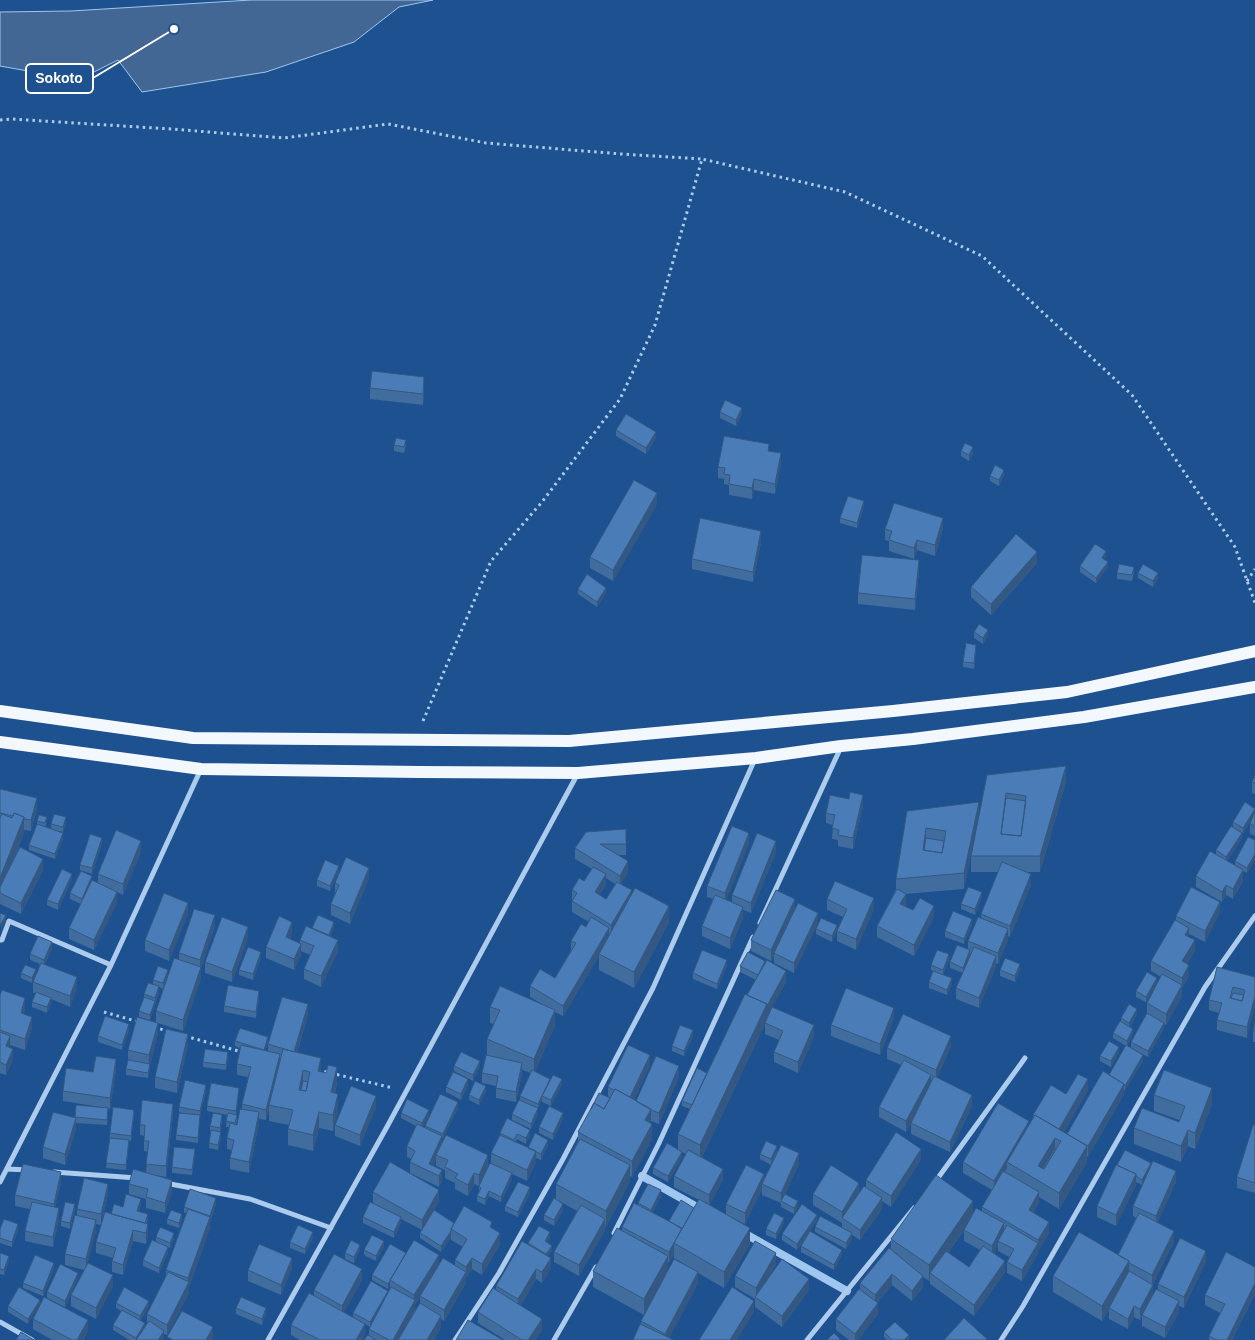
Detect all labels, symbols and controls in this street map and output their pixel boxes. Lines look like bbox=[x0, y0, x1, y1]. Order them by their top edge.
callout: Sokoto bbox=[26, 64, 93, 93]
text: Sokoto bbox=[35, 70, 83, 86]

